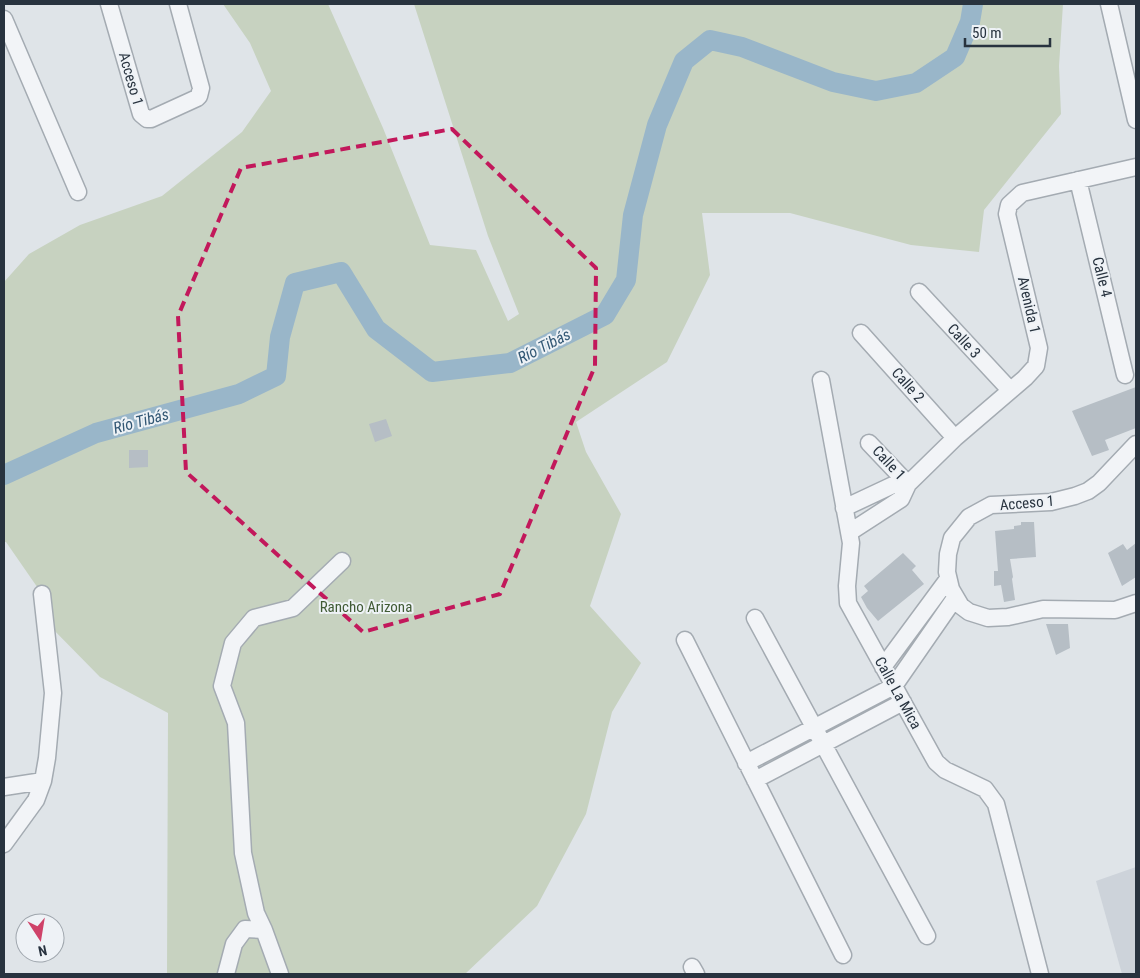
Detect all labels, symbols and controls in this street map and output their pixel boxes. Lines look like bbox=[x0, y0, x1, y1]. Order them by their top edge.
scale bar bbox=[965, 15, 1050, 47]
text: 50 m bbox=[972, 24, 1002, 42]
street label: Acceso 1 bbox=[115, 50, 147, 108]
street label: Calle 4 bbox=[1088, 255, 1116, 299]
street label: Avenida 1 bbox=[1014, 275, 1044, 335]
street label: Calle 3 bbox=[944, 320, 984, 362]
water label: Río Tibás bbox=[514, 325, 574, 367]
street label: Calle 2 bbox=[888, 364, 928, 406]
water label: Río Tibás bbox=[111, 404, 171, 438]
street label: Calle 1 bbox=[869, 442, 909, 484]
street label: Acceso 1 bbox=[999, 492, 1055, 514]
park label: Rancho Arizona bbox=[320, 598, 412, 616]
street label: Calle La Mica bbox=[871, 654, 925, 732]
north arrow bbox=[15, 913, 65, 963]
text: N bbox=[37, 942, 49, 959]

